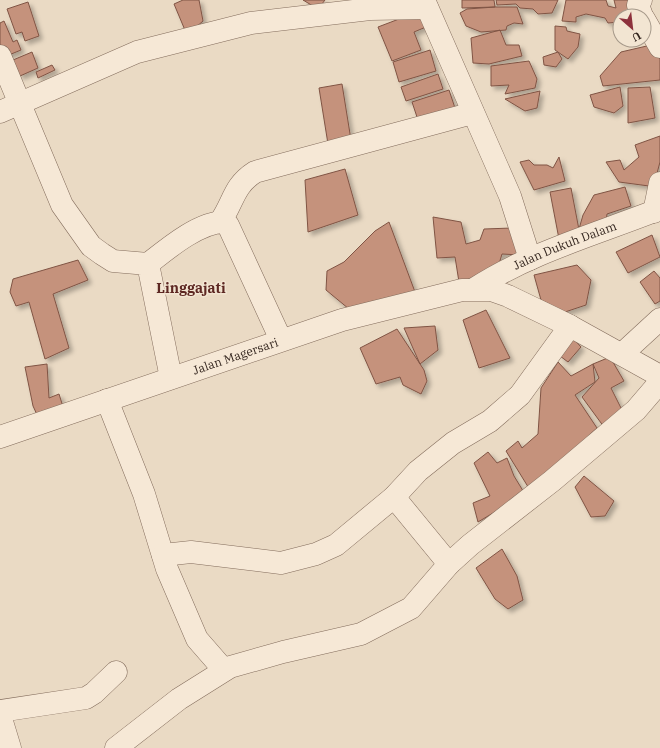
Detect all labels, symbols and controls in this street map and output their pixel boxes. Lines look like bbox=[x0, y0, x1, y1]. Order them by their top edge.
north arrow bbox=[612, 8, 652, 48]
text: U bbox=[629, 29, 644, 45]
street label: Jalan Dukuh Dalam bbox=[511, 218, 619, 273]
district label: Linggajati bbox=[156, 279, 226, 297]
street label: Jalan Magersari bbox=[191, 334, 280, 377]

